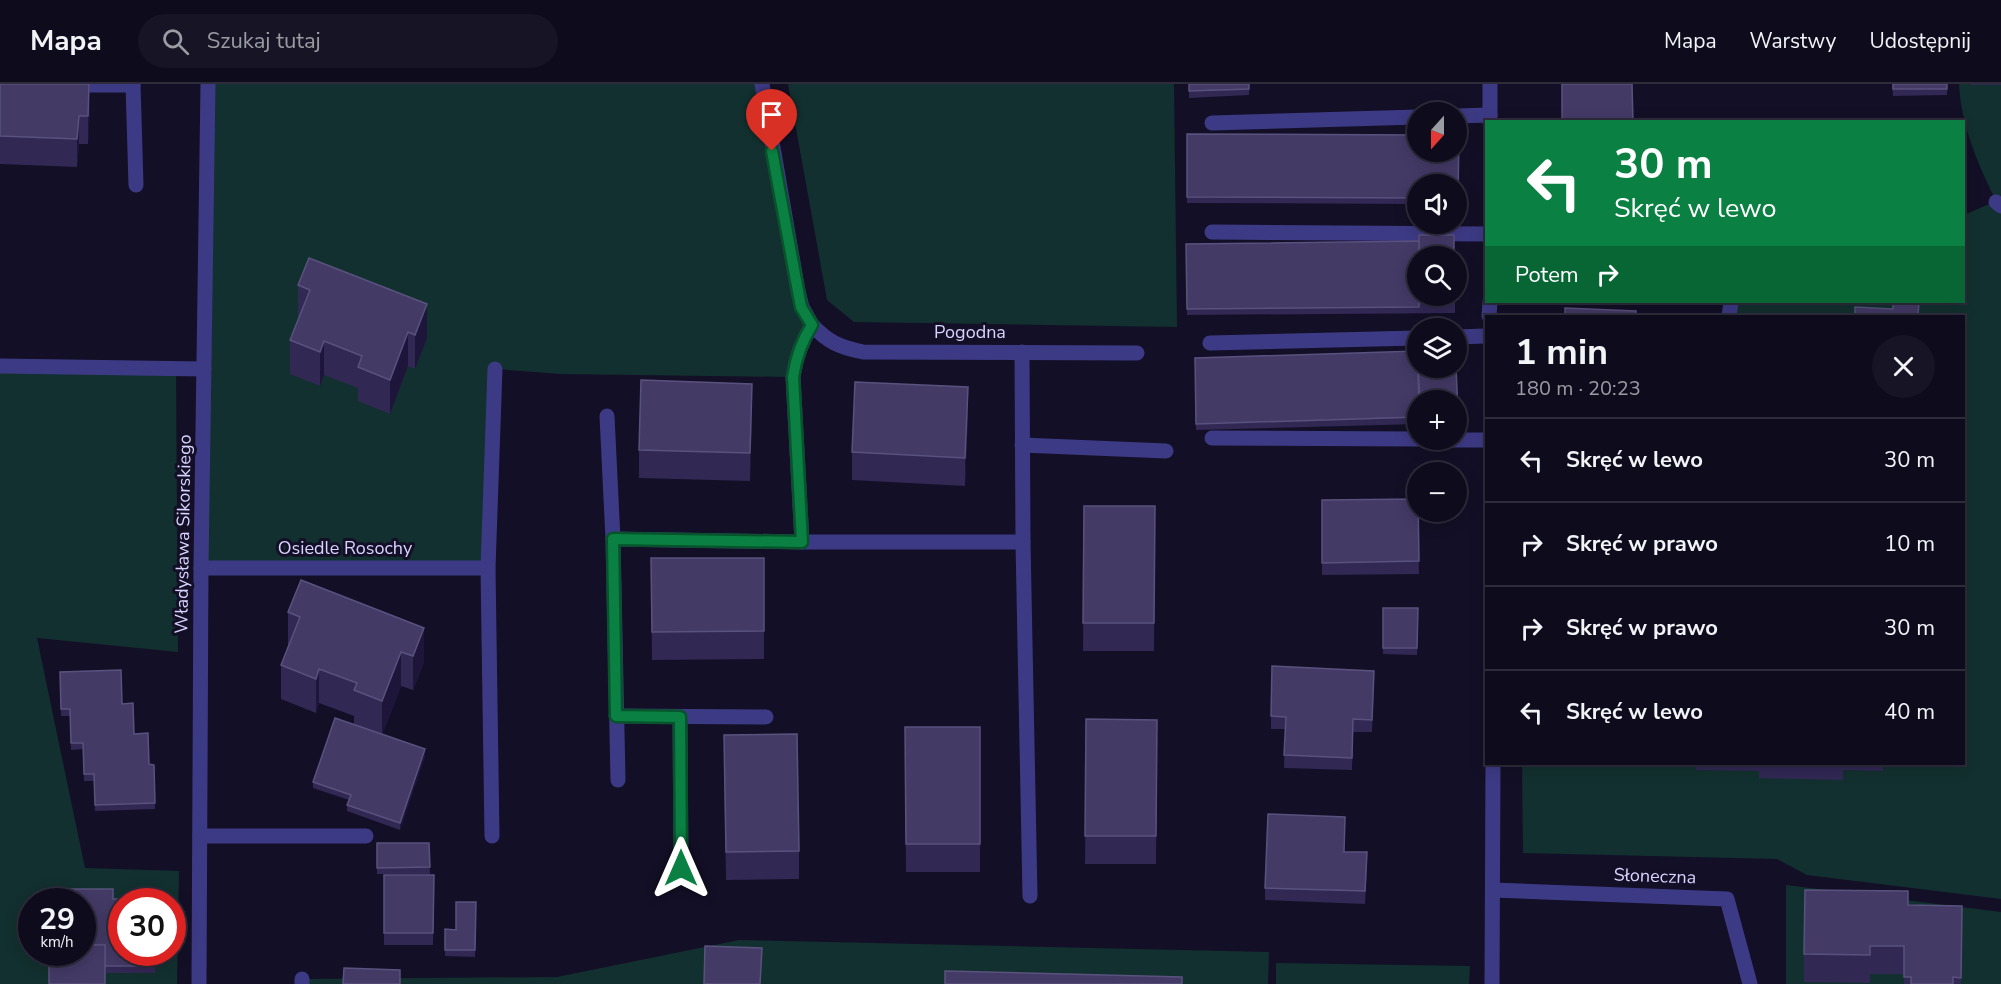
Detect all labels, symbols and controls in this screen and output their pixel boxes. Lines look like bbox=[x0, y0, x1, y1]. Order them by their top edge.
search box bbox=[138, 14, 558, 68]
text: Mapa bbox=[30, 22, 102, 60]
icon: search bbox=[159, 25, 192, 58]
text: Szukaj tutaj bbox=[207, 26, 321, 56]
text: Mapa bbox=[1664, 27, 1717, 55]
text: Warstwy bbox=[1750, 27, 1836, 55]
text: Udostępnij bbox=[1869, 27, 1971, 55]
pin bbox=[746, 89, 797, 151]
icon: arrive bbox=[755, 98, 788, 131]
north arrow bbox=[1407, 102, 1467, 162]
map controls bbox=[1407, 102, 1467, 522]
text: 30 m bbox=[1614, 136, 1713, 193]
icon: left bbox=[1515, 144, 1593, 222]
button: sound bbox=[1407, 174, 1467, 234]
text: Skręć w lewo bbox=[1614, 190, 1777, 227]
button: search bbox=[1407, 246, 1467, 306]
icon: right bbox=[1591, 258, 1624, 291]
text: Potem bbox=[1515, 260, 1579, 290]
button: layers bbox=[1407, 318, 1467, 378]
street label: Pogodna bbox=[934, 320, 1006, 344]
text: 1 min bbox=[1515, 328, 1608, 377]
button: close bbox=[1872, 335, 1935, 398]
text: 180 m · 20:23 bbox=[1515, 375, 1641, 402]
button: + bbox=[1407, 390, 1467, 450]
street label: Władysława Sikorskiego bbox=[169, 434, 197, 634]
icon: left bbox=[1515, 444, 1548, 477]
text: Skręć w lewo bbox=[1566, 445, 1703, 475]
text: 30 m bbox=[1884, 445, 1935, 475]
button: − bbox=[1407, 462, 1467, 522]
icon: right bbox=[1515, 528, 1548, 561]
text: Skręć w prawo bbox=[1566, 529, 1718, 559]
text: 10 m bbox=[1884, 529, 1935, 559]
street label: Osiedle Rosochy bbox=[278, 536, 413, 560]
icon: right bbox=[1515, 612, 1548, 645]
text: Skręć w prawo bbox=[1566, 613, 1718, 643]
text: 30 m bbox=[1884, 613, 1935, 643]
icon: left bbox=[1515, 696, 1548, 729]
text: Skręć w lewo bbox=[1566, 697, 1703, 727]
text: 40 m bbox=[1884, 697, 1935, 727]
position arrow bbox=[649, 836, 713, 900]
street label: Słoneczna bbox=[1613, 863, 1697, 889]
speed limit sign: 30 bbox=[108, 888, 186, 966]
text: 29 bbox=[39, 899, 75, 940]
text: km/h bbox=[40, 932, 74, 952]

